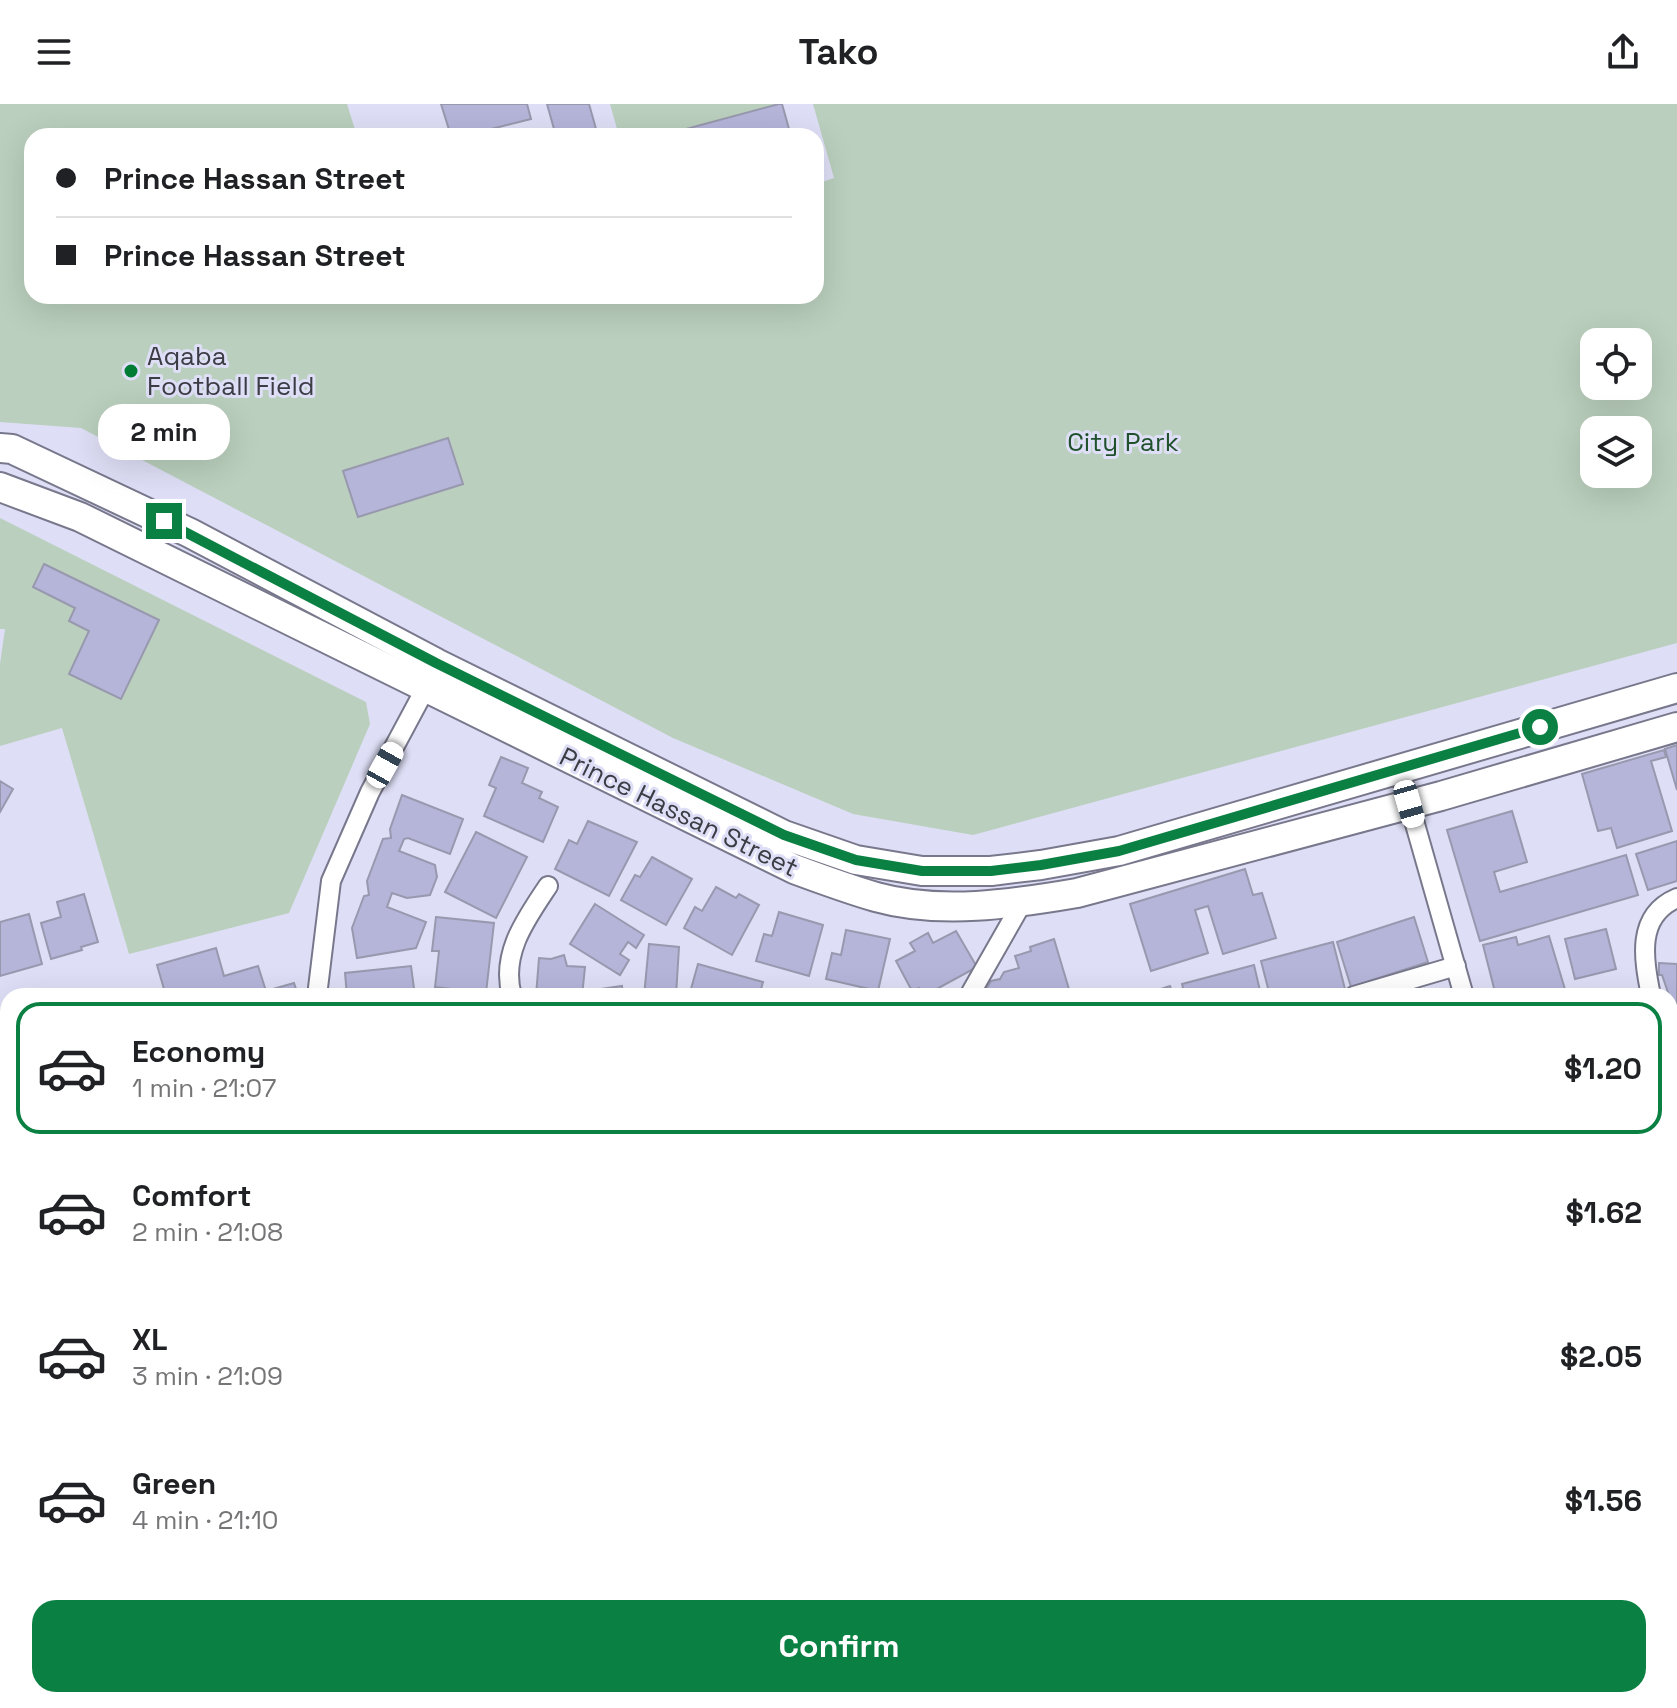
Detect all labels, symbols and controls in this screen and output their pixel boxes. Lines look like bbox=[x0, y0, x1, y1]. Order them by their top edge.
text: Tako bbox=[798, 29, 879, 75]
icon: menu bbox=[32, 30, 76, 74]
icon: share bbox=[1601, 30, 1645, 74]
text: Prince Hassan Street bbox=[104, 159, 406, 198]
text: Prince Hassan Street bbox=[104, 236, 406, 275]
map controls bbox=[1580, 328, 1652, 488]
button: locate bbox=[1580, 328, 1652, 400]
place label: Aqaba Football Field bbox=[147, 339, 315, 403]
marker: Aqaba Football Field bbox=[122, 362, 140, 380]
callout: 2 min bbox=[98, 405, 230, 461]
text: 2 min bbox=[130, 415, 198, 449]
button: layers bbox=[1580, 416, 1652, 488]
park label: City Park bbox=[1067, 425, 1179, 459]
route end bbox=[146, 503, 182, 539]
route start bbox=[1522, 709, 1558, 745]
car bbox=[363, 738, 407, 792]
street label: Prince Hassan Street bbox=[554, 739, 804, 885]
car bbox=[1391, 778, 1427, 830]
icon: car bbox=[36, 1032, 108, 1104]
text: Economy bbox=[132, 1032, 265, 1071]
text: $1.20 bbox=[1564, 1049, 1642, 1088]
text: 1 min · 21:07 bbox=[132, 1071, 276, 1105]
icon: car bbox=[36, 1176, 108, 1248]
text: Comfort bbox=[132, 1176, 251, 1215]
text: $1.62 bbox=[1565, 1193, 1642, 1232]
text: 2 min · 21:08 bbox=[132, 1215, 283, 1249]
icon: car bbox=[36, 1320, 108, 1392]
text: XL bbox=[132, 1320, 168, 1359]
text: $2.05 bbox=[1560, 1337, 1642, 1376]
text: 3 min · 21:09 bbox=[132, 1359, 283, 1393]
icon: car bbox=[36, 1464, 108, 1536]
text: Green bbox=[132, 1464, 216, 1503]
text: $1.56 bbox=[1565, 1481, 1642, 1520]
text: 4 min · 21:10 bbox=[132, 1503, 278, 1537]
button: Confirm bbox=[32, 1600, 1646, 1692]

